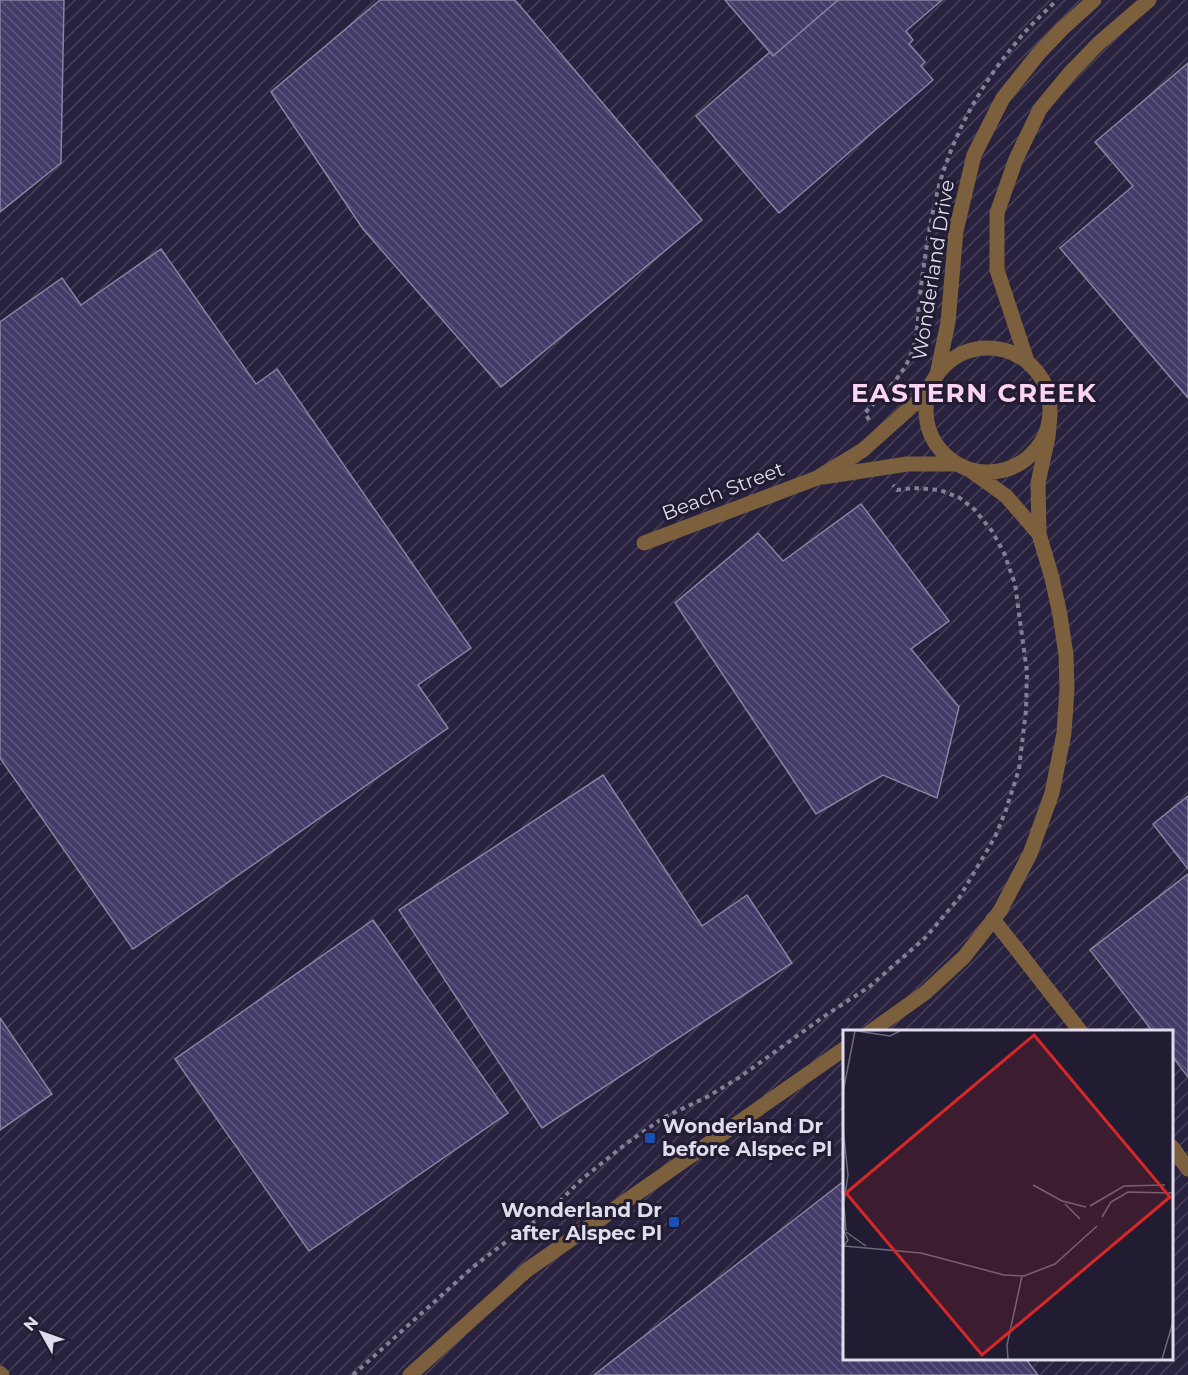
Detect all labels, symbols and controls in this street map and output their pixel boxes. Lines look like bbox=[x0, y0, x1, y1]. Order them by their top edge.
street label: Wonderland Drive bbox=[907, 178, 959, 362]
district label: EASTERN CREEK bbox=[851, 377, 1097, 409]
street label: Beach Street bbox=[658, 457, 788, 525]
inset map bbox=[843, 1030, 1173, 1360]
place label: Wonderland Dr before Alspec Pl bbox=[662, 1114, 832, 1161]
marker: Wonderland Dr before Alspec Pl bbox=[643, 1131, 657, 1145]
place label: Wonderland Dr after Alspec Pl bbox=[501, 1198, 662, 1245]
marker: Wonderland Dr after Alspec Pl bbox=[667, 1215, 681, 1229]
north arrow bbox=[12, 1303, 72, 1363]
text: N bbox=[19, 1313, 42, 1335]

